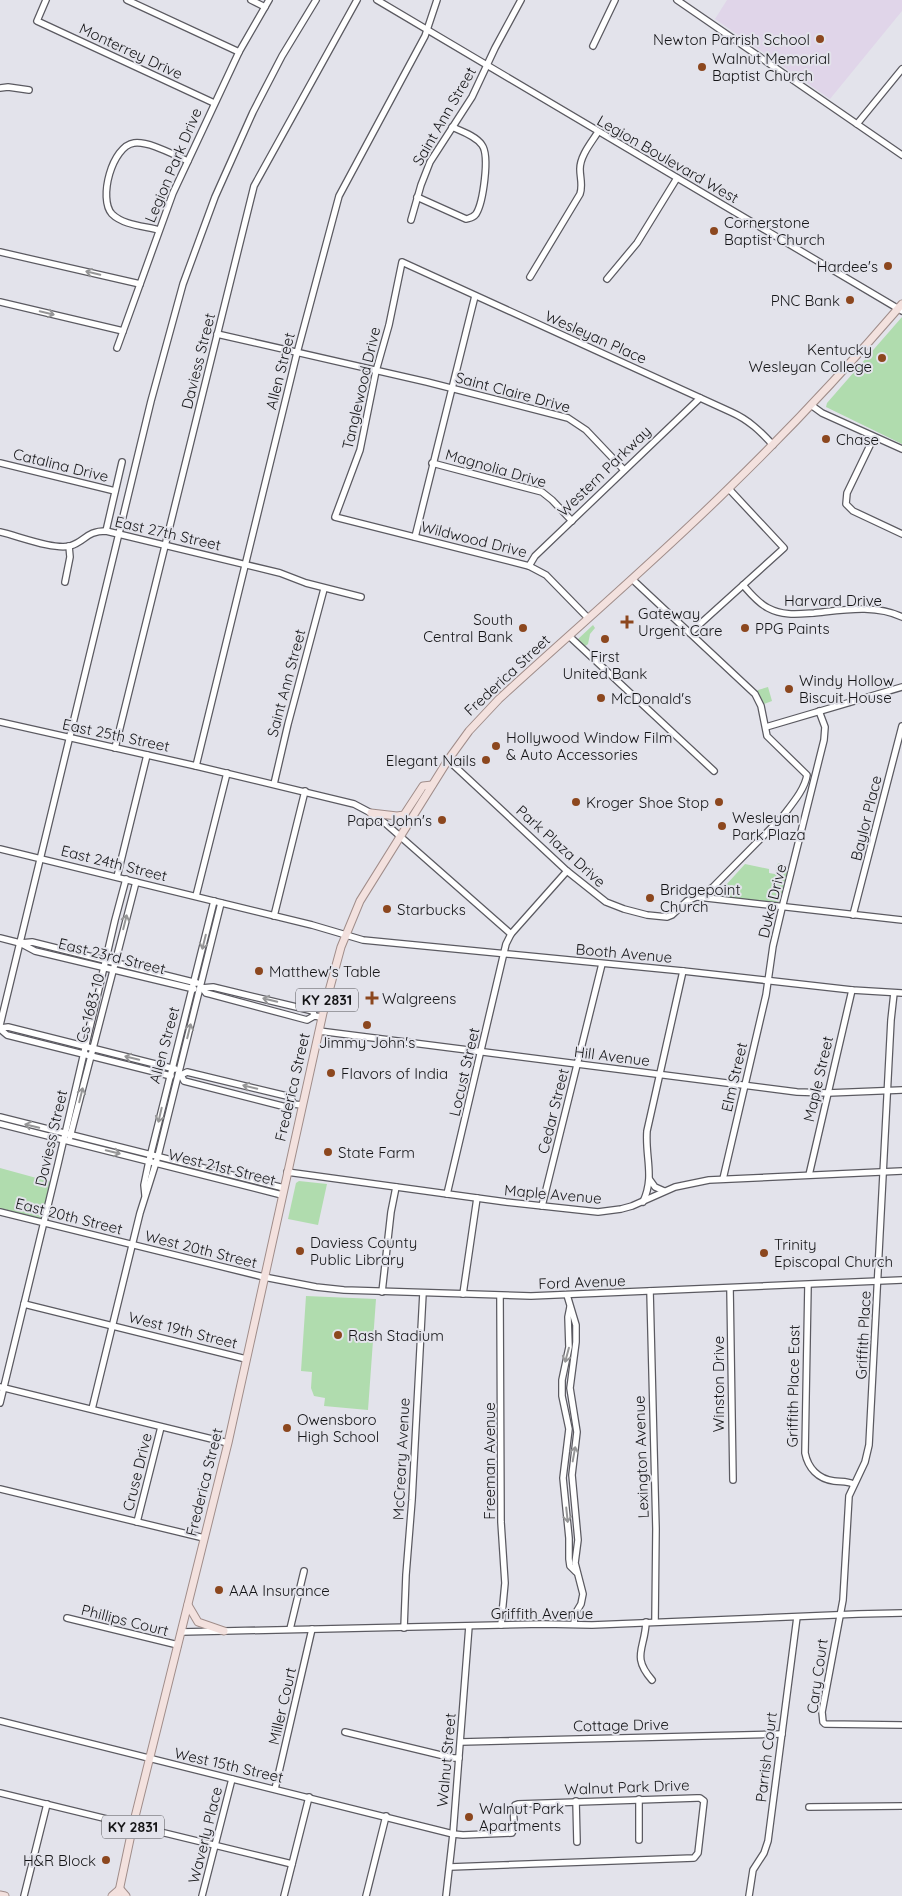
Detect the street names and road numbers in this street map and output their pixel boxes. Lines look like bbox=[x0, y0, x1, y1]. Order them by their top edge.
street label: Monterrey Drive bbox=[76, 19, 186, 83]
street label: Saint Ann Street bbox=[408, 63, 480, 169]
street label: Legion Park Drive bbox=[140, 105, 206, 225]
street label: Legion Boulevard West bbox=[594, 111, 742, 207]
street label: Wesleyan Place bbox=[542, 306, 650, 368]
street label: Daviess Street bbox=[177, 311, 219, 411]
street label: Tanglewood Drive bbox=[338, 325, 384, 451]
street label: Allen Street bbox=[261, 331, 299, 411]
street label: Saint Claire Drive bbox=[453, 368, 573, 416]
street label: Western Parkway bbox=[553, 422, 655, 520]
street label: Catalina Drive bbox=[11, 444, 111, 486]
street label: Magnolia Drive bbox=[443, 444, 549, 492]
street label: East 27th Street bbox=[113, 512, 223, 554]
street label: Wildwood Drive bbox=[419, 517, 529, 561]
street label: Harvard Drive bbox=[784, 591, 882, 610]
street label: Saint Ann Street bbox=[262, 627, 310, 739]
street label: Frederica Street bbox=[460, 630, 554, 720]
street label: East 25th Street bbox=[61, 714, 171, 756]
street label: Baylor Place bbox=[846, 773, 886, 863]
street label: Park Plaza Drive bbox=[512, 801, 610, 891]
street label: East 24th Street bbox=[59, 841, 169, 885]
street label: Duke Drive bbox=[754, 862, 790, 940]
street label: East 23rd Street bbox=[57, 934, 167, 978]
street label: Booth Avenue bbox=[575, 939, 673, 967]
street label: Cs-1683-10 bbox=[72, 971, 108, 1045]
road number: KY 2831 bbox=[296, 988, 358, 1012]
street label: Allen Street bbox=[145, 1005, 183, 1085]
street label: Locust Street bbox=[445, 1026, 483, 1118]
street label: Frederica Street bbox=[270, 1031, 314, 1143]
street label: Maple Street bbox=[799, 1034, 837, 1124]
street label: Elm Street bbox=[717, 1040, 751, 1114]
street label: Hill Avenue bbox=[573, 1042, 651, 1070]
street label: Cedar Street bbox=[533, 1066, 573, 1156]
street label: Daviess Street bbox=[31, 1088, 71, 1188]
street label: West 21st Street bbox=[166, 1144, 278, 1190]
street label: Maple Avenue bbox=[503, 1180, 603, 1208]
street label: East 20th Street bbox=[13, 1194, 125, 1238]
street label: West 20th Street bbox=[143, 1226, 259, 1272]
street label: Ford Avenue bbox=[538, 1271, 626, 1293]
street label: Griffith Place bbox=[851, 1290, 875, 1380]
street label: West 19th Street bbox=[127, 1307, 239, 1353]
street label: Griffith Place East bbox=[782, 1325, 804, 1447]
street label: Winston Drive bbox=[709, 1336, 728, 1432]
street label: Lexington Avenue bbox=[629, 1395, 653, 1519]
street label: McCreary Avenue bbox=[388, 1397, 414, 1521]
street label: Freeman Avenue bbox=[480, 1402, 499, 1520]
street label: Frederica Street bbox=[181, 1426, 227, 1538]
street label: Cruse Drive bbox=[118, 1431, 156, 1513]
street label: Phillips Court bbox=[79, 1600, 171, 1640]
street label: Griffith Avenue bbox=[491, 1604, 593, 1623]
street label: Cary Court bbox=[802, 1637, 832, 1715]
street label: Miller Court bbox=[264, 1665, 300, 1747]
street label: Parrish Court bbox=[751, 1711, 781, 1803]
street label: Walnut Street bbox=[432, 1712, 460, 1808]
street label: Cottage Drive bbox=[573, 1715, 669, 1735]
street label: West 15th Street bbox=[173, 1743, 285, 1787]
street label: Walnut Park Drive bbox=[564, 1775, 690, 1799]
street label: Waverly Place bbox=[184, 1785, 226, 1885]
road number: KY 2831 bbox=[102, 1815, 164, 1838]

